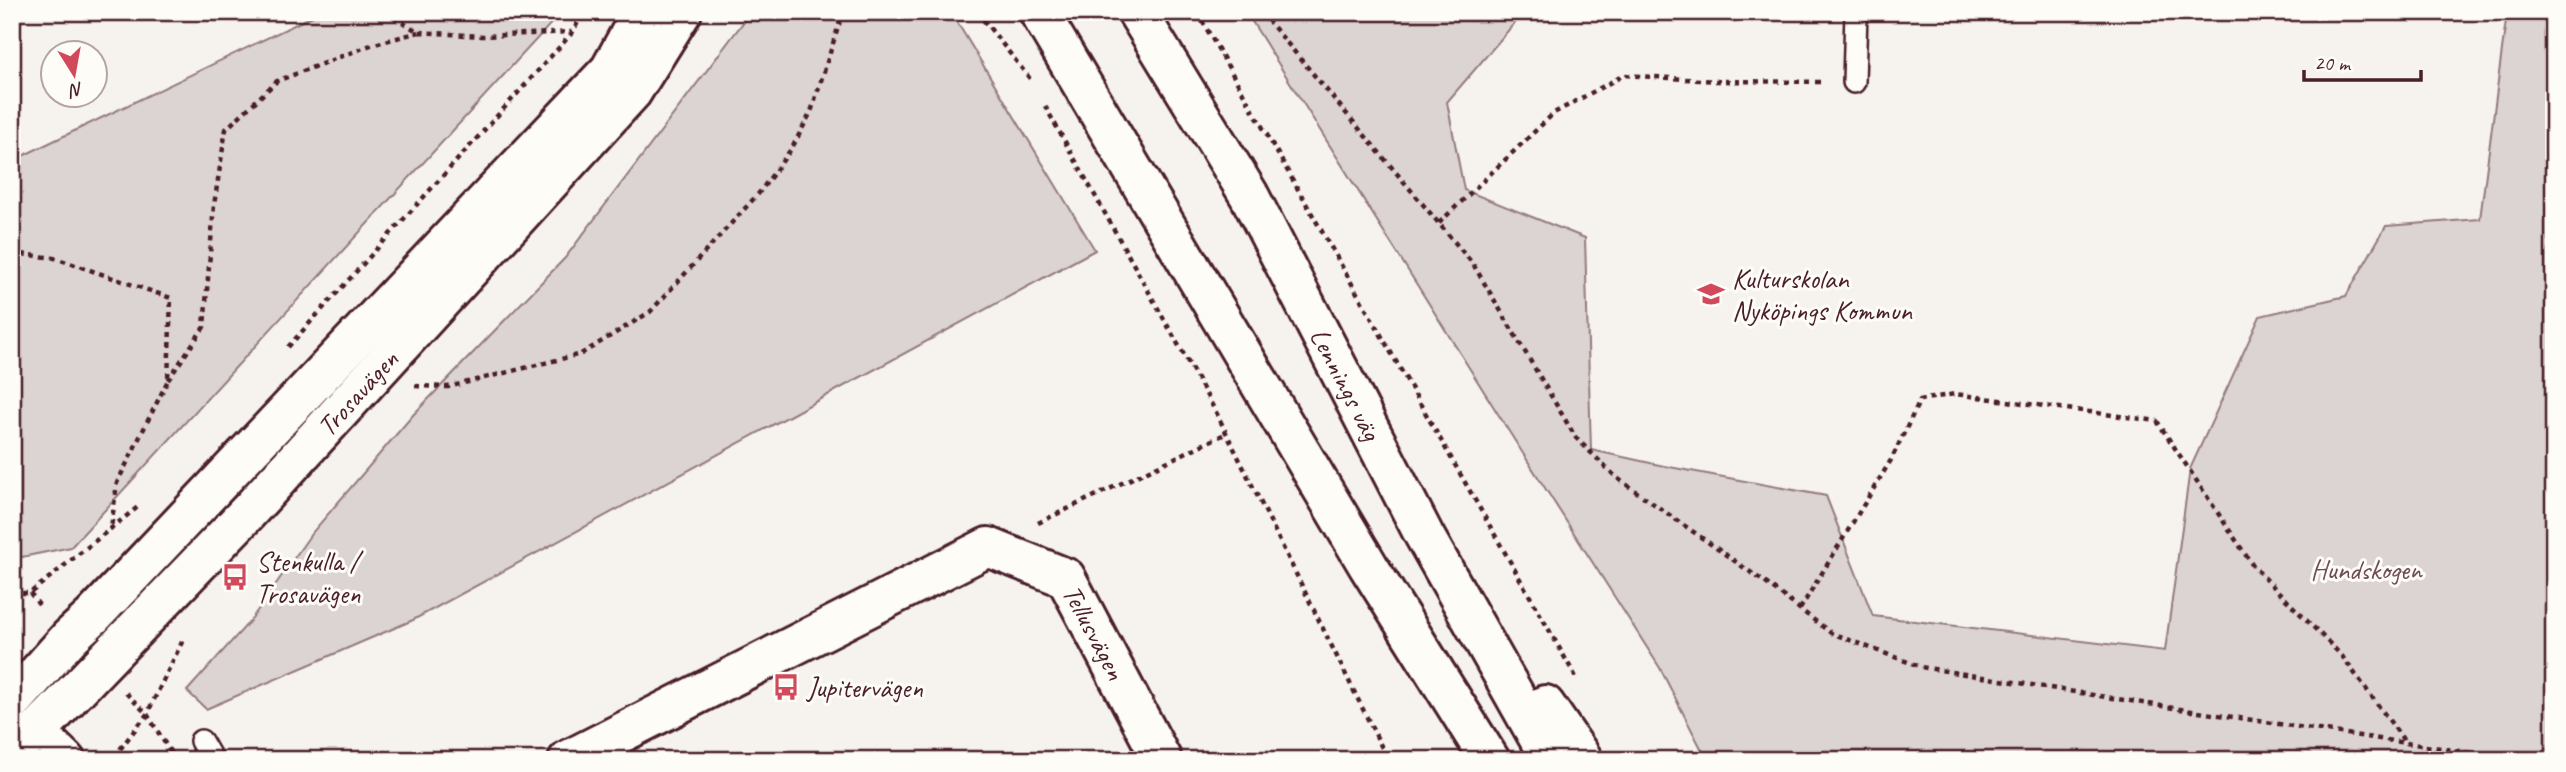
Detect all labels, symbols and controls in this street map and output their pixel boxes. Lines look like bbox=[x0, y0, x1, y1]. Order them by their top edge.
north arrow bbox=[38, 38, 108, 108]
scale bar bbox=[2304, 38, 2421, 82]
text: 20 m bbox=[2314, 50, 2352, 76]
text: N bbox=[66, 77, 85, 103]
place label: Kulturskolan Nyköpings Kommun bbox=[1732, 261, 1913, 328]
school or university icon: Kulturskolan Nyköpings Kommun bbox=[1696, 279, 1726, 309]
street label: Lennings väg bbox=[1302, 322, 1390, 447]
street label: Trosavägen bbox=[309, 342, 406, 443]
place label: Stenkulla / Trosavägen bbox=[256, 544, 364, 611]
park label: Hundskogen bbox=[2310, 552, 2423, 587]
bus stop icon: Stenkulla / Trosavägen bbox=[220, 562, 250, 592]
street label: Tellusvägen bbox=[1055, 579, 1134, 686]
place label: Jupitervägen bbox=[805, 670, 923, 705]
bus stop icon: Jupitervägen bbox=[771, 672, 801, 702]

